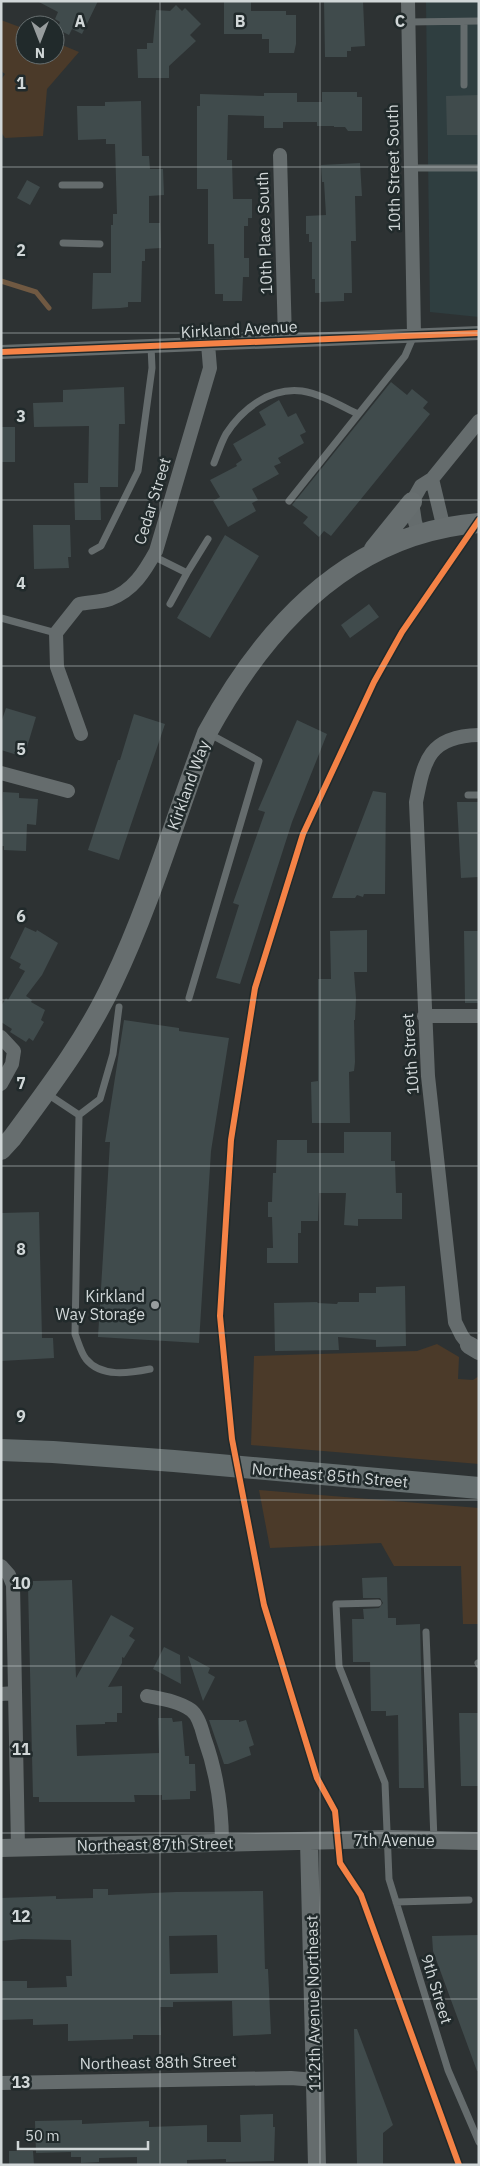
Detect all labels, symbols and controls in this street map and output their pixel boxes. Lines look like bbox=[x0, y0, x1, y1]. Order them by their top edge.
text: A bbox=[75, 11, 86, 31]
text: B bbox=[235, 11, 246, 31]
text: C bbox=[395, 11, 405, 31]
north arrow bbox=[15, 15, 65, 65]
text: N bbox=[35, 44, 45, 62]
text: 1 bbox=[16, 73, 26, 93]
street label: 10th Street South bbox=[382, 104, 404, 232]
street label: 10th Place South bbox=[252, 171, 276, 295]
text: 2 bbox=[16, 240, 26, 260]
street label: Kirkland Avenue bbox=[180, 316, 298, 342]
text: 3 bbox=[16, 406, 26, 426]
street label: Cedar Street bbox=[129, 455, 175, 547]
text: 4 bbox=[16, 573, 26, 593]
street label: Kirkland Way bbox=[163, 737, 213, 833]
text: 5 bbox=[16, 739, 26, 759]
text: 6 bbox=[16, 906, 26, 926]
street label: 10th Street bbox=[397, 1013, 423, 1095]
text: 7 bbox=[16, 1073, 26, 1093]
text: 8 bbox=[16, 1239, 26, 1259]
place label: Kirkland Way Storage bbox=[55, 1286, 145, 1324]
marker: Kirkland Way Storage bbox=[149, 1299, 161, 1311]
text: 9 bbox=[16, 1406, 26, 1426]
street label: Northeast 85th Street bbox=[251, 1458, 409, 1492]
text: 10 bbox=[11, 1573, 31, 1593]
text: 11 bbox=[11, 1739, 31, 1759]
street label: 7th Avenue bbox=[353, 1830, 435, 1850]
street label: Northeast 87th Street bbox=[76, 1833, 234, 1855]
text: 12 bbox=[11, 1906, 31, 1926]
street label: 112th Avenue Northeast bbox=[301, 1915, 325, 2091]
street label: 9th Street bbox=[417, 1952, 457, 2026]
street label: Northeast 88th Street bbox=[79, 2051, 237, 2073]
text: 13 bbox=[11, 2072, 31, 2092]
scale bar bbox=[18, 2118, 148, 2150]
text: 50 m bbox=[25, 2126, 60, 2145]

